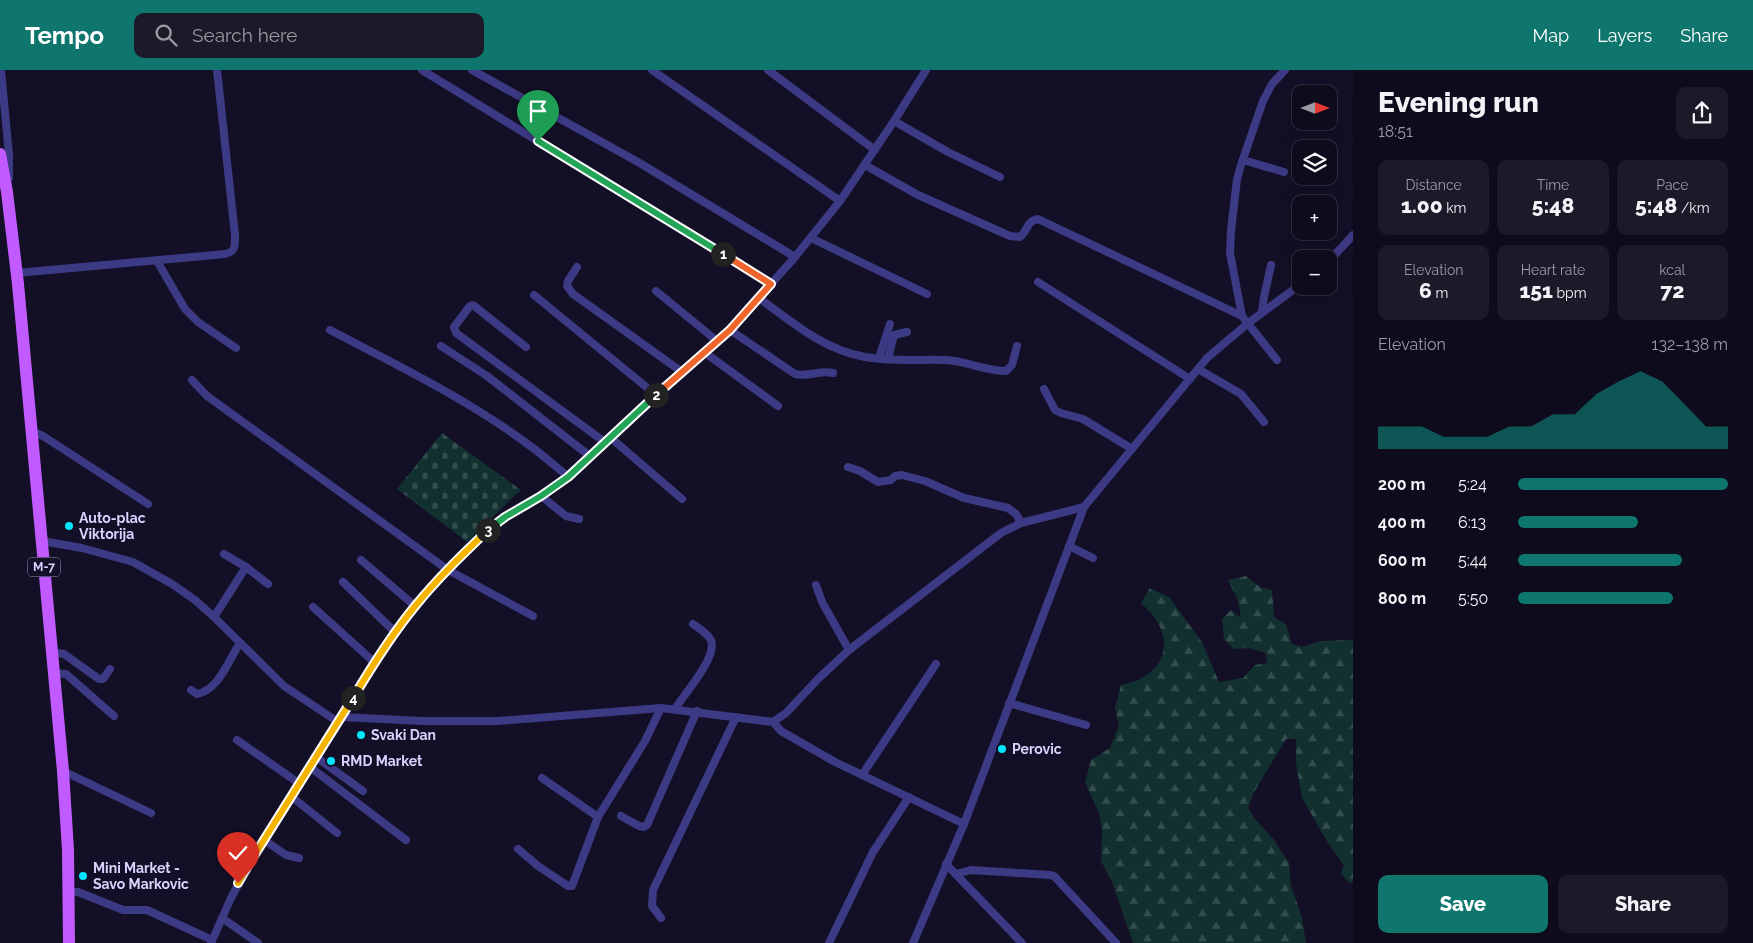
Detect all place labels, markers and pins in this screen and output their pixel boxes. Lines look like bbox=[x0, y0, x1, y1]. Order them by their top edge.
pin bbox=[517, 90, 559, 141]
pin: 1 bbox=[710, 242, 736, 266]
pin: 2 bbox=[644, 382, 668, 408]
place label: Auto-plac Viktorija bbox=[79, 510, 146, 542]
pin: 3 bbox=[476, 518, 500, 542]
marker: Auto-plac Viktorija bbox=[63, 520, 75, 532]
pin: 4 bbox=[340, 686, 366, 710]
place label: Svaki Dan bbox=[371, 727, 436, 743]
marker: Svaki Dan bbox=[355, 729, 367, 741]
place label: Perovic bbox=[1012, 741, 1062, 757]
marker: Perovic bbox=[996, 743, 1008, 755]
place label: RMD Market bbox=[341, 753, 423, 769]
marker: RMD Market bbox=[325, 755, 337, 767]
pin bbox=[217, 832, 259, 883]
place label: Mini Market - Savo Markovic bbox=[93, 860, 189, 892]
marker: Mini Market - Savo Markovic bbox=[77, 870, 89, 882]

